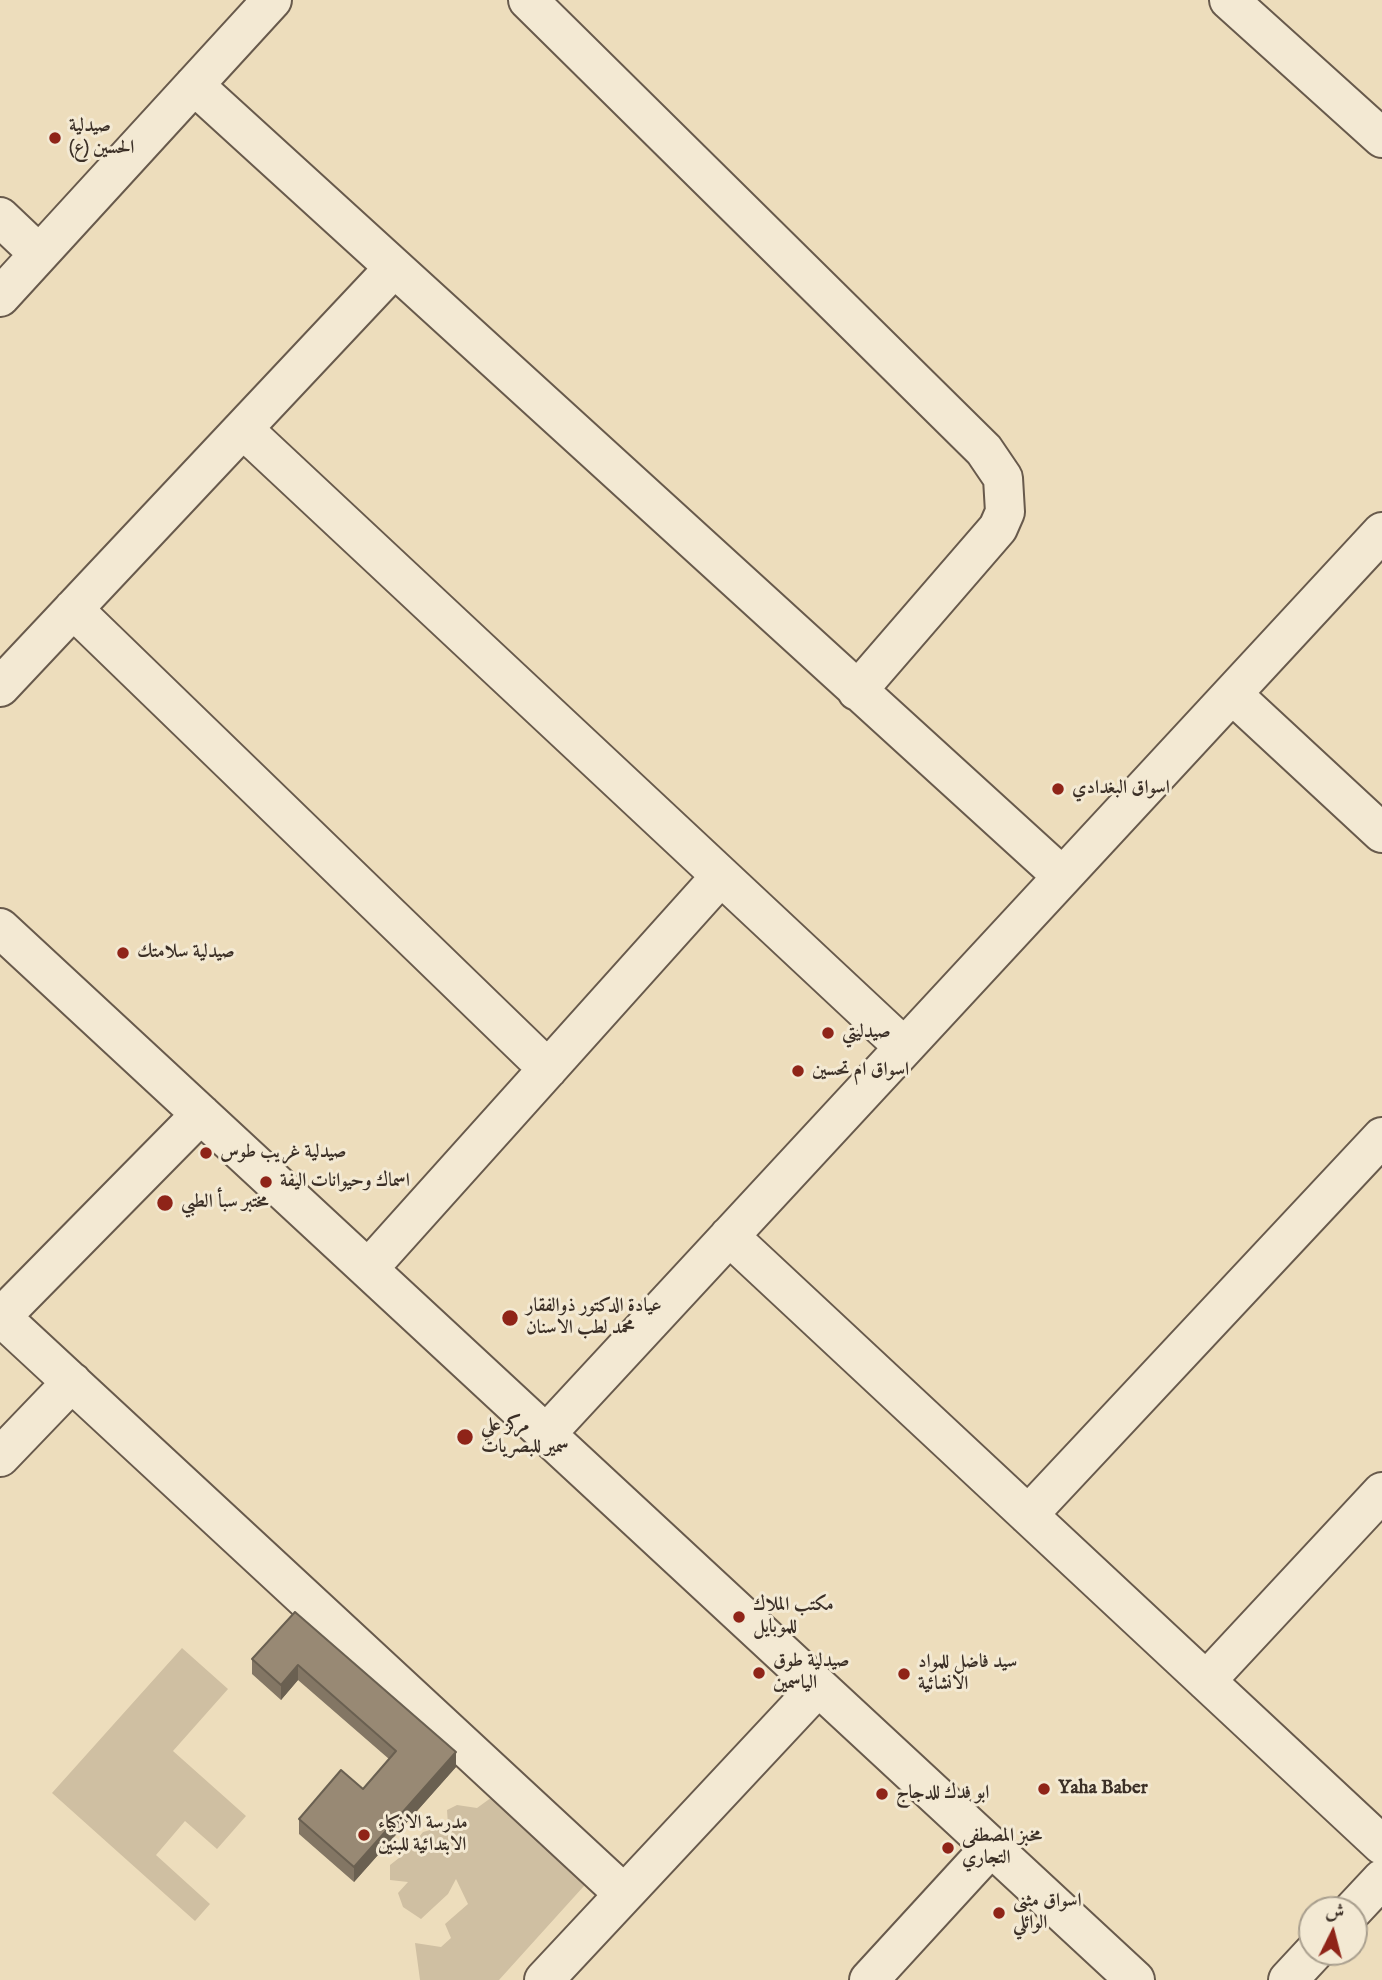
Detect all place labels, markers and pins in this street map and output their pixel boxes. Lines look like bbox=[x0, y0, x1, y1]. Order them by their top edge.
place label: صيدلية الحسين (ع) bbox=[69, 116, 134, 160]
marker: صيدلية الحسين (ع) bbox=[47, 130, 63, 146]
place label: اسواق البغدادي bbox=[1072, 778, 1170, 800]
marker: اسواق البغدادي bbox=[1050, 781, 1066, 797]
place label: صيدلية سلامتك bbox=[137, 942, 235, 964]
marker: صيدلية سلامتك bbox=[115, 945, 131, 961]
place label: صيدليتي bbox=[842, 1022, 891, 1044]
marker: صيدليتي bbox=[820, 1025, 836, 1041]
place label: اسواق ام تحسين bbox=[812, 1060, 909, 1082]
marker: اسواق ام تحسين bbox=[790, 1063, 806, 1079]
place label: صيدلية غريب طوس bbox=[220, 1142, 346, 1164]
marker: صيدلية غريب طوس bbox=[198, 1145, 214, 1161]
place label: اسماك وحيوانات اليفة bbox=[280, 1171, 410, 1193]
marker: اسماك وحيوانات اليفة bbox=[258, 1174, 274, 1190]
place label: مختبر سبأ الطبي bbox=[181, 1192, 269, 1214]
marker: مختبر سبأ الطبي bbox=[155, 1193, 175, 1213]
place label: عيادة الدكتور ذوالفقار محمد لطب الاسنان bbox=[526, 1296, 661, 1340]
marker: عيادة الدكتور ذوالفقار محمد لطب الاسنان bbox=[500, 1308, 520, 1328]
place label: مركز علي سمير للبصريات bbox=[481, 1415, 569, 1459]
marker: مركز علي سمير للبصريات bbox=[455, 1427, 475, 1447]
place label: مكتب الملاك للموبايل bbox=[753, 1595, 834, 1639]
marker: مكتب الملاك للموبايل bbox=[731, 1609, 747, 1625]
place label: صيدلية طوق الياسمين bbox=[773, 1651, 850, 1695]
place label: سيد فاضل للمواد الانشائية bbox=[918, 1652, 1017, 1696]
marker: صيدلية طوق الياسمين bbox=[751, 1665, 767, 1681]
marker: سيد فاضل للمواد الانشائية bbox=[896, 1666, 912, 1682]
place label: Yaha Baber bbox=[1058, 1778, 1148, 1800]
marker: Yaha Baber bbox=[1036, 1781, 1052, 1797]
place label: ابو فدك للدجاج bbox=[896, 1783, 989, 1805]
marker: ابو فدك للدجاج bbox=[874, 1786, 890, 1802]
place label: مدرسة الازكياء الابتدائية للبنين bbox=[378, 1813, 468, 1857]
place label: مخبز المصطفى التجاري bbox=[962, 1826, 1042, 1870]
marker: مدرسة الازكياء الابتدائية للبنين bbox=[356, 1827, 372, 1843]
marker: مخبز المصطفى التجاري bbox=[940, 1840, 956, 1856]
place label: اسواق مثنى الوائلي bbox=[1013, 1891, 1082, 1935]
marker: اسواق مثنى الوائلي bbox=[991, 1905, 1007, 1921]

